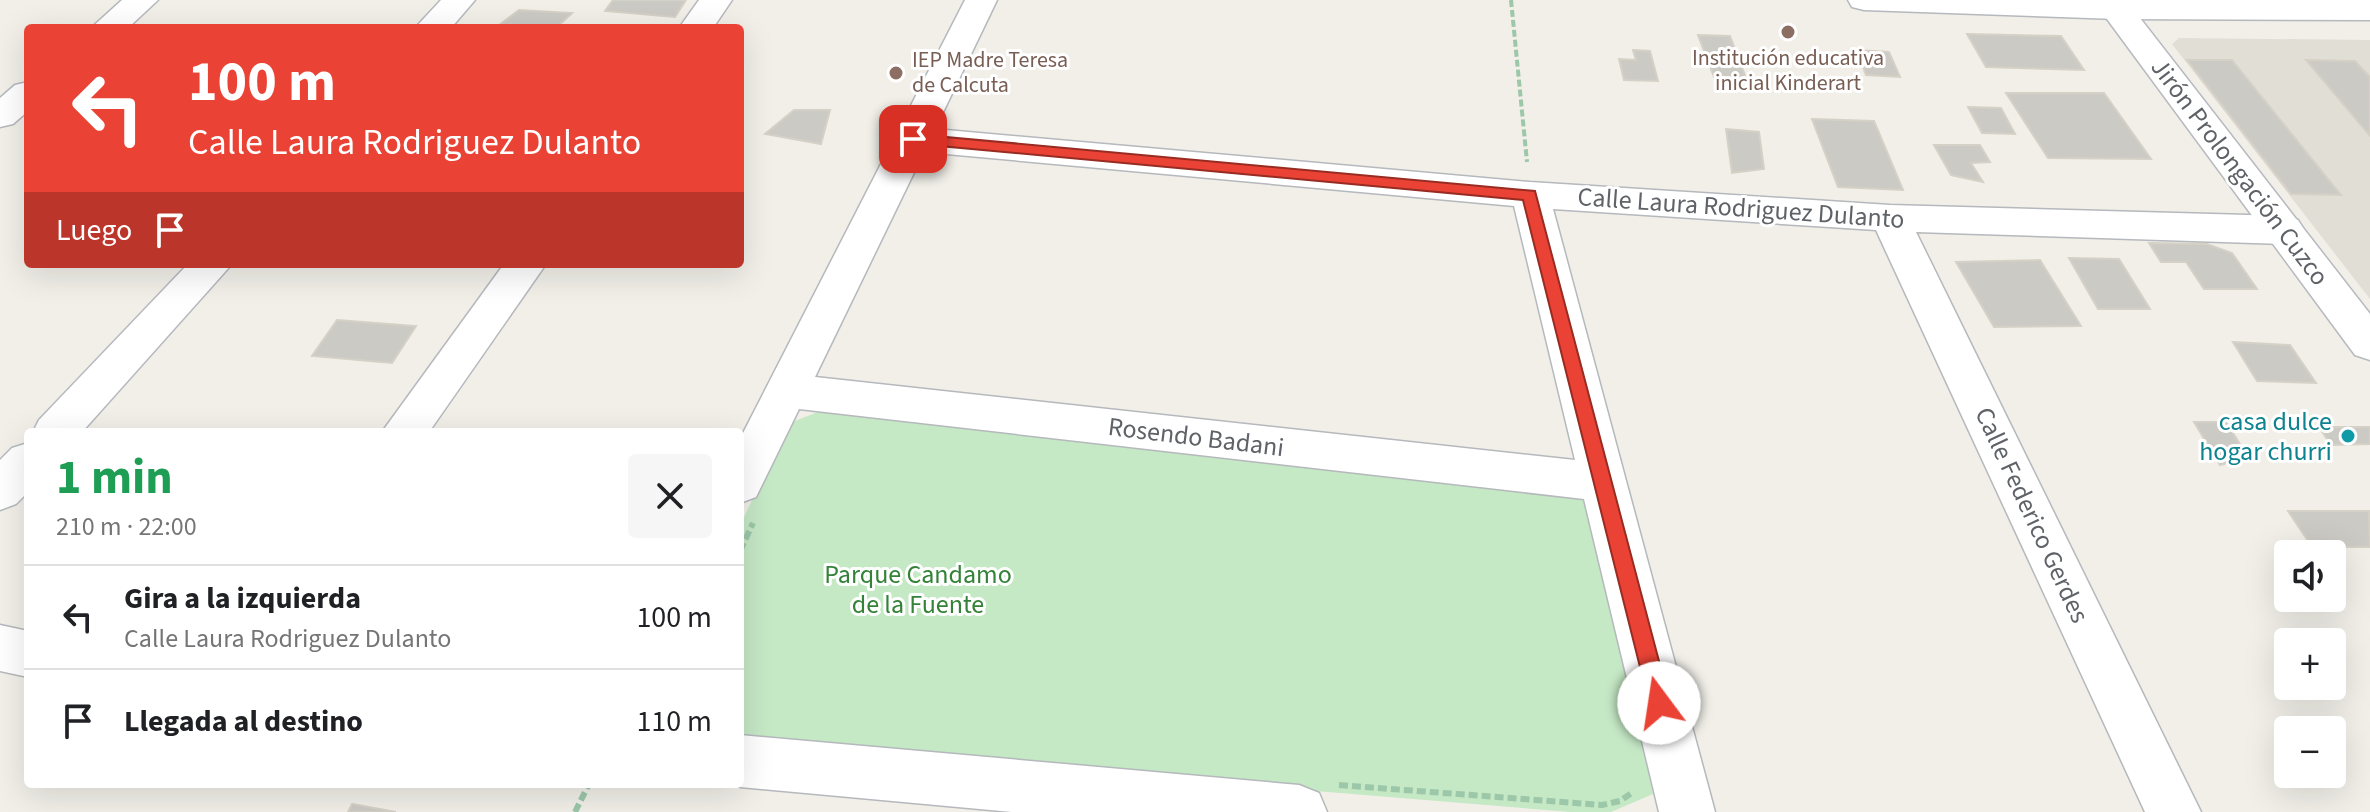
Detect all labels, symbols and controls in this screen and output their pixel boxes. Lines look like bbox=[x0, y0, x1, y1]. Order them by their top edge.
marker: Institución educativa inicial Kinderart bbox=[1779, 23, 1797, 41]
place label: Institución educativa inicial Kinderart bbox=[1692, 42, 1884, 99]
text: 100 m bbox=[188, 43, 336, 122]
place label: IEP Madre Teresa de Calcuta bbox=[912, 44, 1068, 101]
street label: Jirón Prolongación Cuzco bbox=[2142, 51, 2338, 293]
icon: left bbox=[56, 56, 160, 160]
marker: IEP Madre Teresa de Calcuta bbox=[887, 64, 905, 82]
pin bbox=[879, 105, 947, 173]
text: Calle Laura Rodriguez Dulanto bbox=[188, 117, 641, 168]
icon: arrive bbox=[891, 117, 935, 161]
street label: Calle Laura Rodriguez Dulanto bbox=[1576, 178, 1906, 238]
icon: arrive bbox=[148, 208, 192, 252]
text: Luego bbox=[56, 209, 132, 252]
street label: Calle Federico Gerdes bbox=[1966, 401, 2098, 629]
place label: casa dulce hogar churri bbox=[2199, 403, 2332, 470]
street label: Rosendo Badani bbox=[1106, 408, 1286, 466]
marker: casa dulce hogar churri bbox=[2339, 427, 2357, 445]
text: 1 min bbox=[56, 444, 173, 512]
button: close bbox=[628, 454, 712, 538]
text: 210 m · 22:00 bbox=[56, 508, 197, 545]
map controls bbox=[2274, 540, 2346, 788]
button: sound bbox=[2274, 540, 2346, 612]
park label: Parque Candamo de la Fuente bbox=[824, 556, 1012, 623]
text: Gira a la izquierda bbox=[124, 577, 361, 620]
icon: left bbox=[56, 595, 100, 639]
text: 100 m bbox=[636, 596, 712, 639]
text: Calle Laura Rodriguez Dulanto bbox=[124, 620, 451, 657]
button: + bbox=[2274, 628, 2346, 700]
position arrow bbox=[1617, 661, 1701, 745]
icon: arrive bbox=[56, 699, 100, 743]
text: Llegada al destino bbox=[124, 700, 363, 743]
text: 110 m bbox=[636, 700, 712, 743]
button: − bbox=[2274, 716, 2346, 788]

